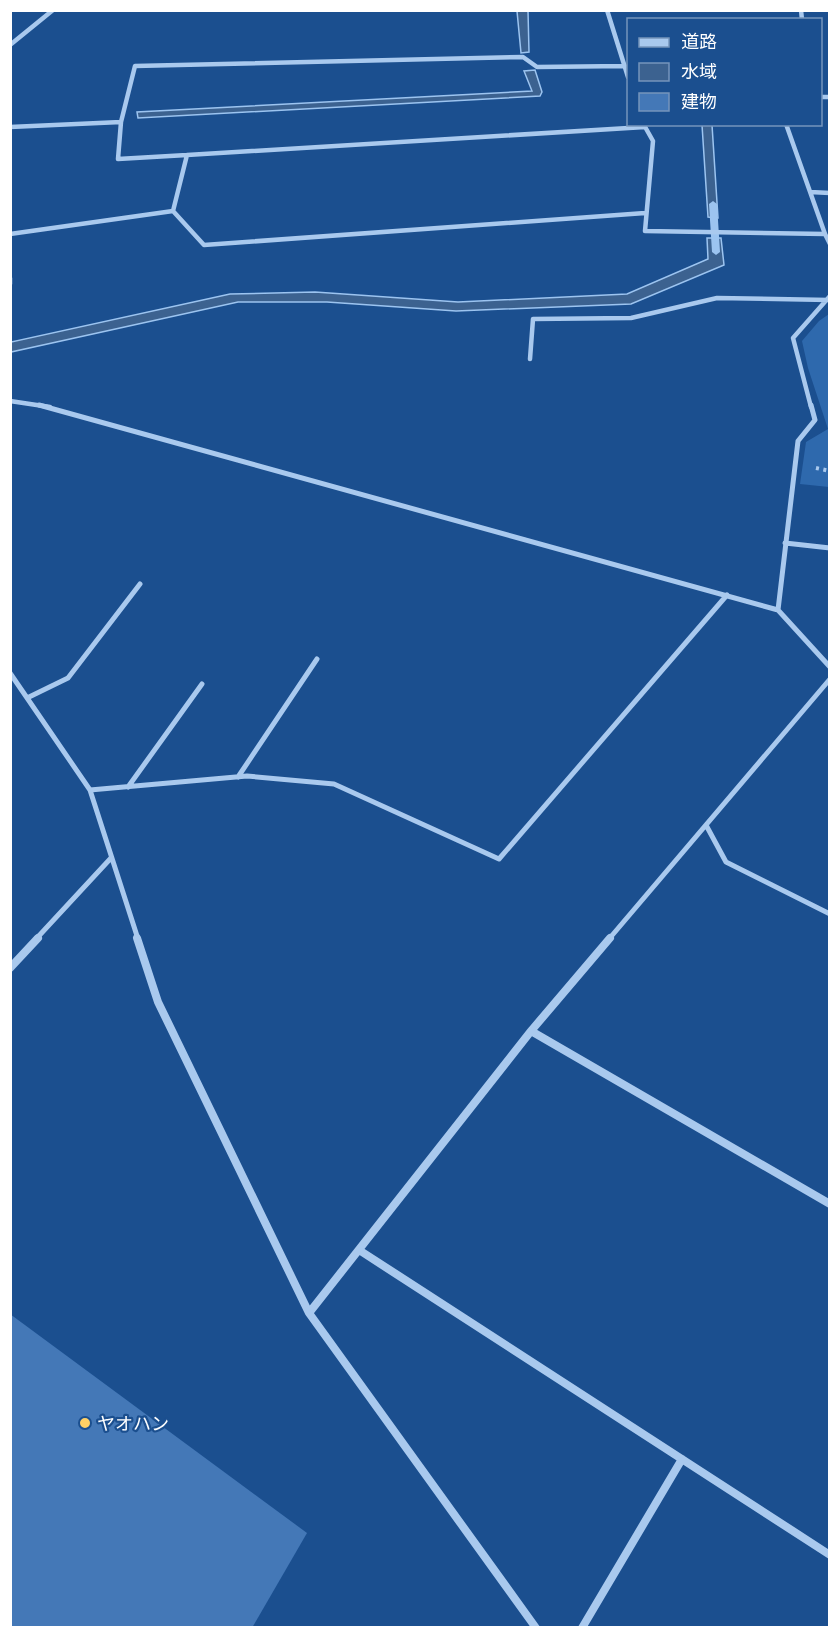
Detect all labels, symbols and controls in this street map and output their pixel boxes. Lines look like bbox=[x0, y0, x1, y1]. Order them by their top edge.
legend bbox=[627, 18, 822, 126]
text: 道路 bbox=[681, 30, 717, 52]
text: 水域 bbox=[681, 60, 717, 82]
text: 建物 bbox=[681, 90, 717, 112]
place label: ヤオハン bbox=[97, 1412, 169, 1434]
marker: ヤオハン bbox=[78, 1416, 92, 1430]

